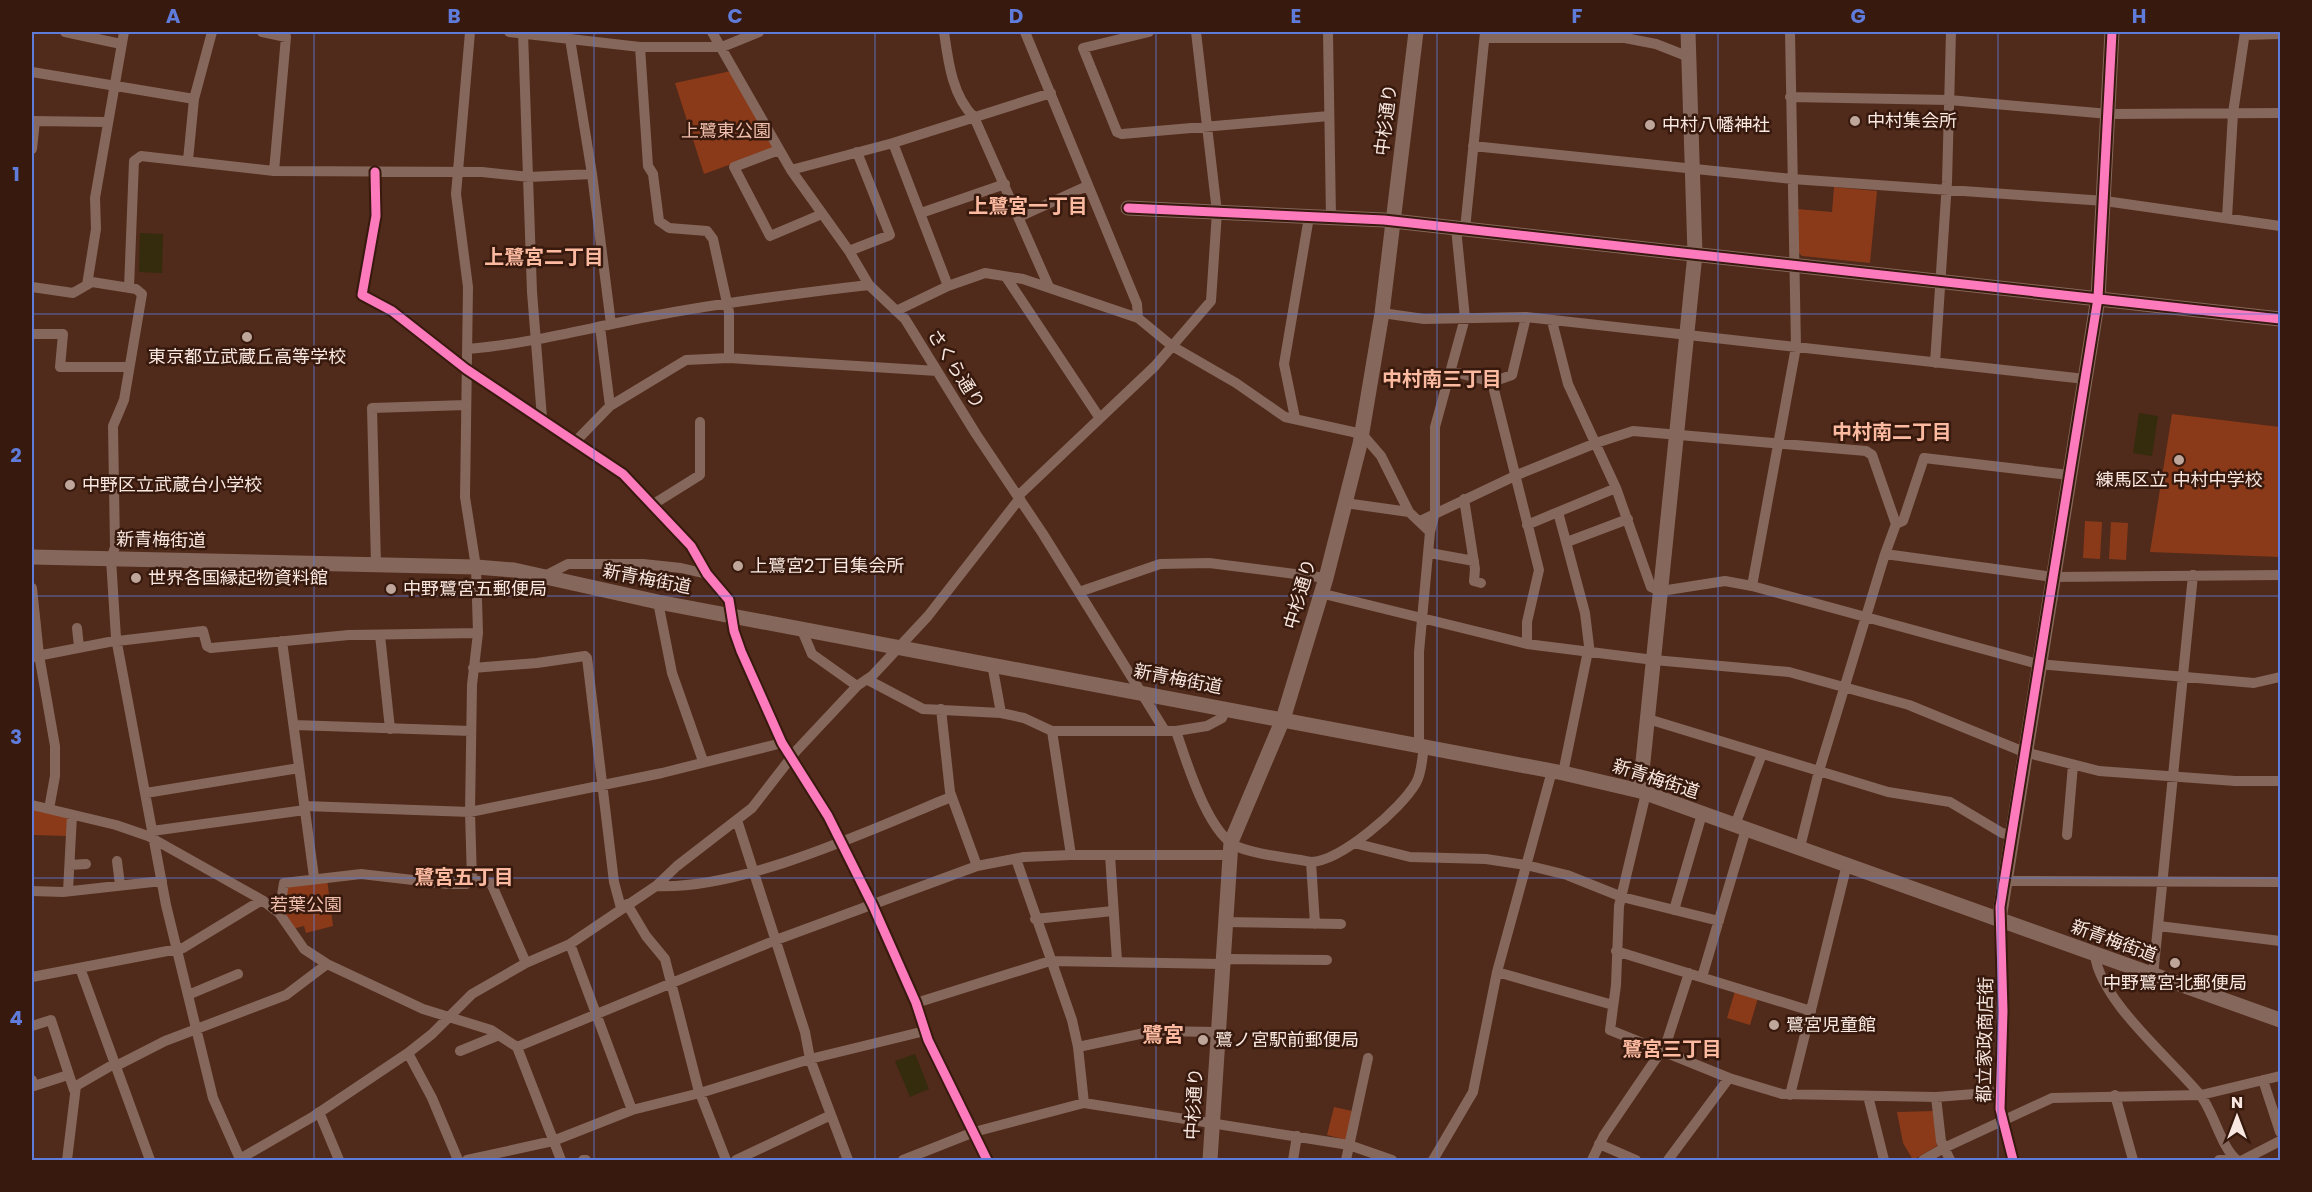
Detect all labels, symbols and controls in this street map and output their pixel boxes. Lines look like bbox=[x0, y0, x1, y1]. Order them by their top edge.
text: A bbox=[166, 2, 181, 30]
text: B bbox=[447, 2, 461, 30]
text: C bbox=[727, 2, 743, 30]
text: D bbox=[1009, 2, 1023, 30]
text: E bbox=[1291, 2, 1301, 30]
text: F bbox=[1572, 2, 1583, 30]
text: G bbox=[1850, 2, 1866, 30]
text: H bbox=[2132, 2, 2146, 30]
street label: 中杉通り bbox=[1369, 83, 1402, 157]
place label: 中村集会所 bbox=[1867, 108, 1957, 133]
place label: 中村八幡神社 bbox=[1662, 112, 1770, 137]
marker: 中村集会所 bbox=[1848, 114, 1862, 128]
park label: 上鷺東公園 bbox=[681, 118, 771, 143]
marker: 中村八幡神社 bbox=[1643, 118, 1657, 132]
text: 1 bbox=[12, 160, 20, 188]
district label: 上鷺宮一丁目 bbox=[968, 192, 1088, 220]
district label: 上鷺宮二丁目 bbox=[484, 243, 604, 271]
street label: さくら通り bbox=[922, 324, 991, 414]
marker: 東京都立武蔵丘高等学校 bbox=[240, 330, 254, 344]
place label: 東京都立武蔵丘高等学校 bbox=[148, 344, 346, 369]
district label: 中村南三丁目 bbox=[1382, 365, 1502, 393]
district label: 中村南二丁目 bbox=[1832, 418, 1952, 446]
text: 2 bbox=[10, 441, 22, 469]
marker: 練馬区立 中村中学校 bbox=[2172, 453, 2186, 467]
place label: 練馬区立 中村中学校 bbox=[2096, 467, 2262, 492]
place label: 中野区立武蔵台小学校 bbox=[82, 472, 262, 497]
marker: 中野区立武蔵台小学校 bbox=[63, 478, 77, 492]
street label: 新青梅街道 bbox=[116, 526, 206, 553]
place label: 上鷺宮2丁目集会所 bbox=[750, 553, 904, 578]
street label: 中杉通り bbox=[1278, 556, 1321, 632]
street label: 新青梅街道 bbox=[601, 558, 694, 599]
marker: 上鷺宮2丁目集会所 bbox=[731, 559, 745, 573]
place label: 世界各国縁起物資料館 bbox=[148, 565, 328, 590]
marker: 世界各国縁起物資料館 bbox=[129, 571, 143, 585]
place label: 中野鷺宮五郵便局 bbox=[403, 576, 547, 601]
marker: 中野鷺宮五郵便局 bbox=[384, 582, 398, 596]
street label: 新青梅街道 bbox=[1132, 658, 1225, 699]
text: 3 bbox=[10, 723, 22, 751]
street label: 新青梅街道 bbox=[1609, 753, 1703, 804]
district label: 鷺宮五丁目 bbox=[414, 863, 514, 891]
park label: 若葉公園 bbox=[270, 892, 342, 917]
street label: 新青梅街道 bbox=[2068, 913, 2161, 968]
marker: 中野鷺宮北郵便局 bbox=[2168, 956, 2182, 970]
place label: 中野鷺宮北郵便局 bbox=[2103, 970, 2247, 995]
street label: 都立家政商店街 bbox=[1971, 977, 1998, 1103]
text: 4 bbox=[9, 1004, 23, 1032]
place label: 鷺宮児童館 bbox=[1786, 1012, 1876, 1037]
marker: 鷺宮児童館 bbox=[1767, 1018, 1781, 1032]
district label: 鷺宮 bbox=[1142, 1020, 1184, 1049]
place label: 鷺ノ宮駅前郵便局 bbox=[1215, 1027, 1359, 1052]
marker: 鷺ノ宮駅前郵便局 bbox=[1196, 1033, 1210, 1047]
district label: 鷺宮三丁目 bbox=[1622, 1035, 1722, 1063]
street label: 中杉通り bbox=[1179, 1067, 1208, 1141]
north arrow bbox=[2207, 1087, 2267, 1147]
text: N bbox=[2231, 1091, 2243, 1114]

